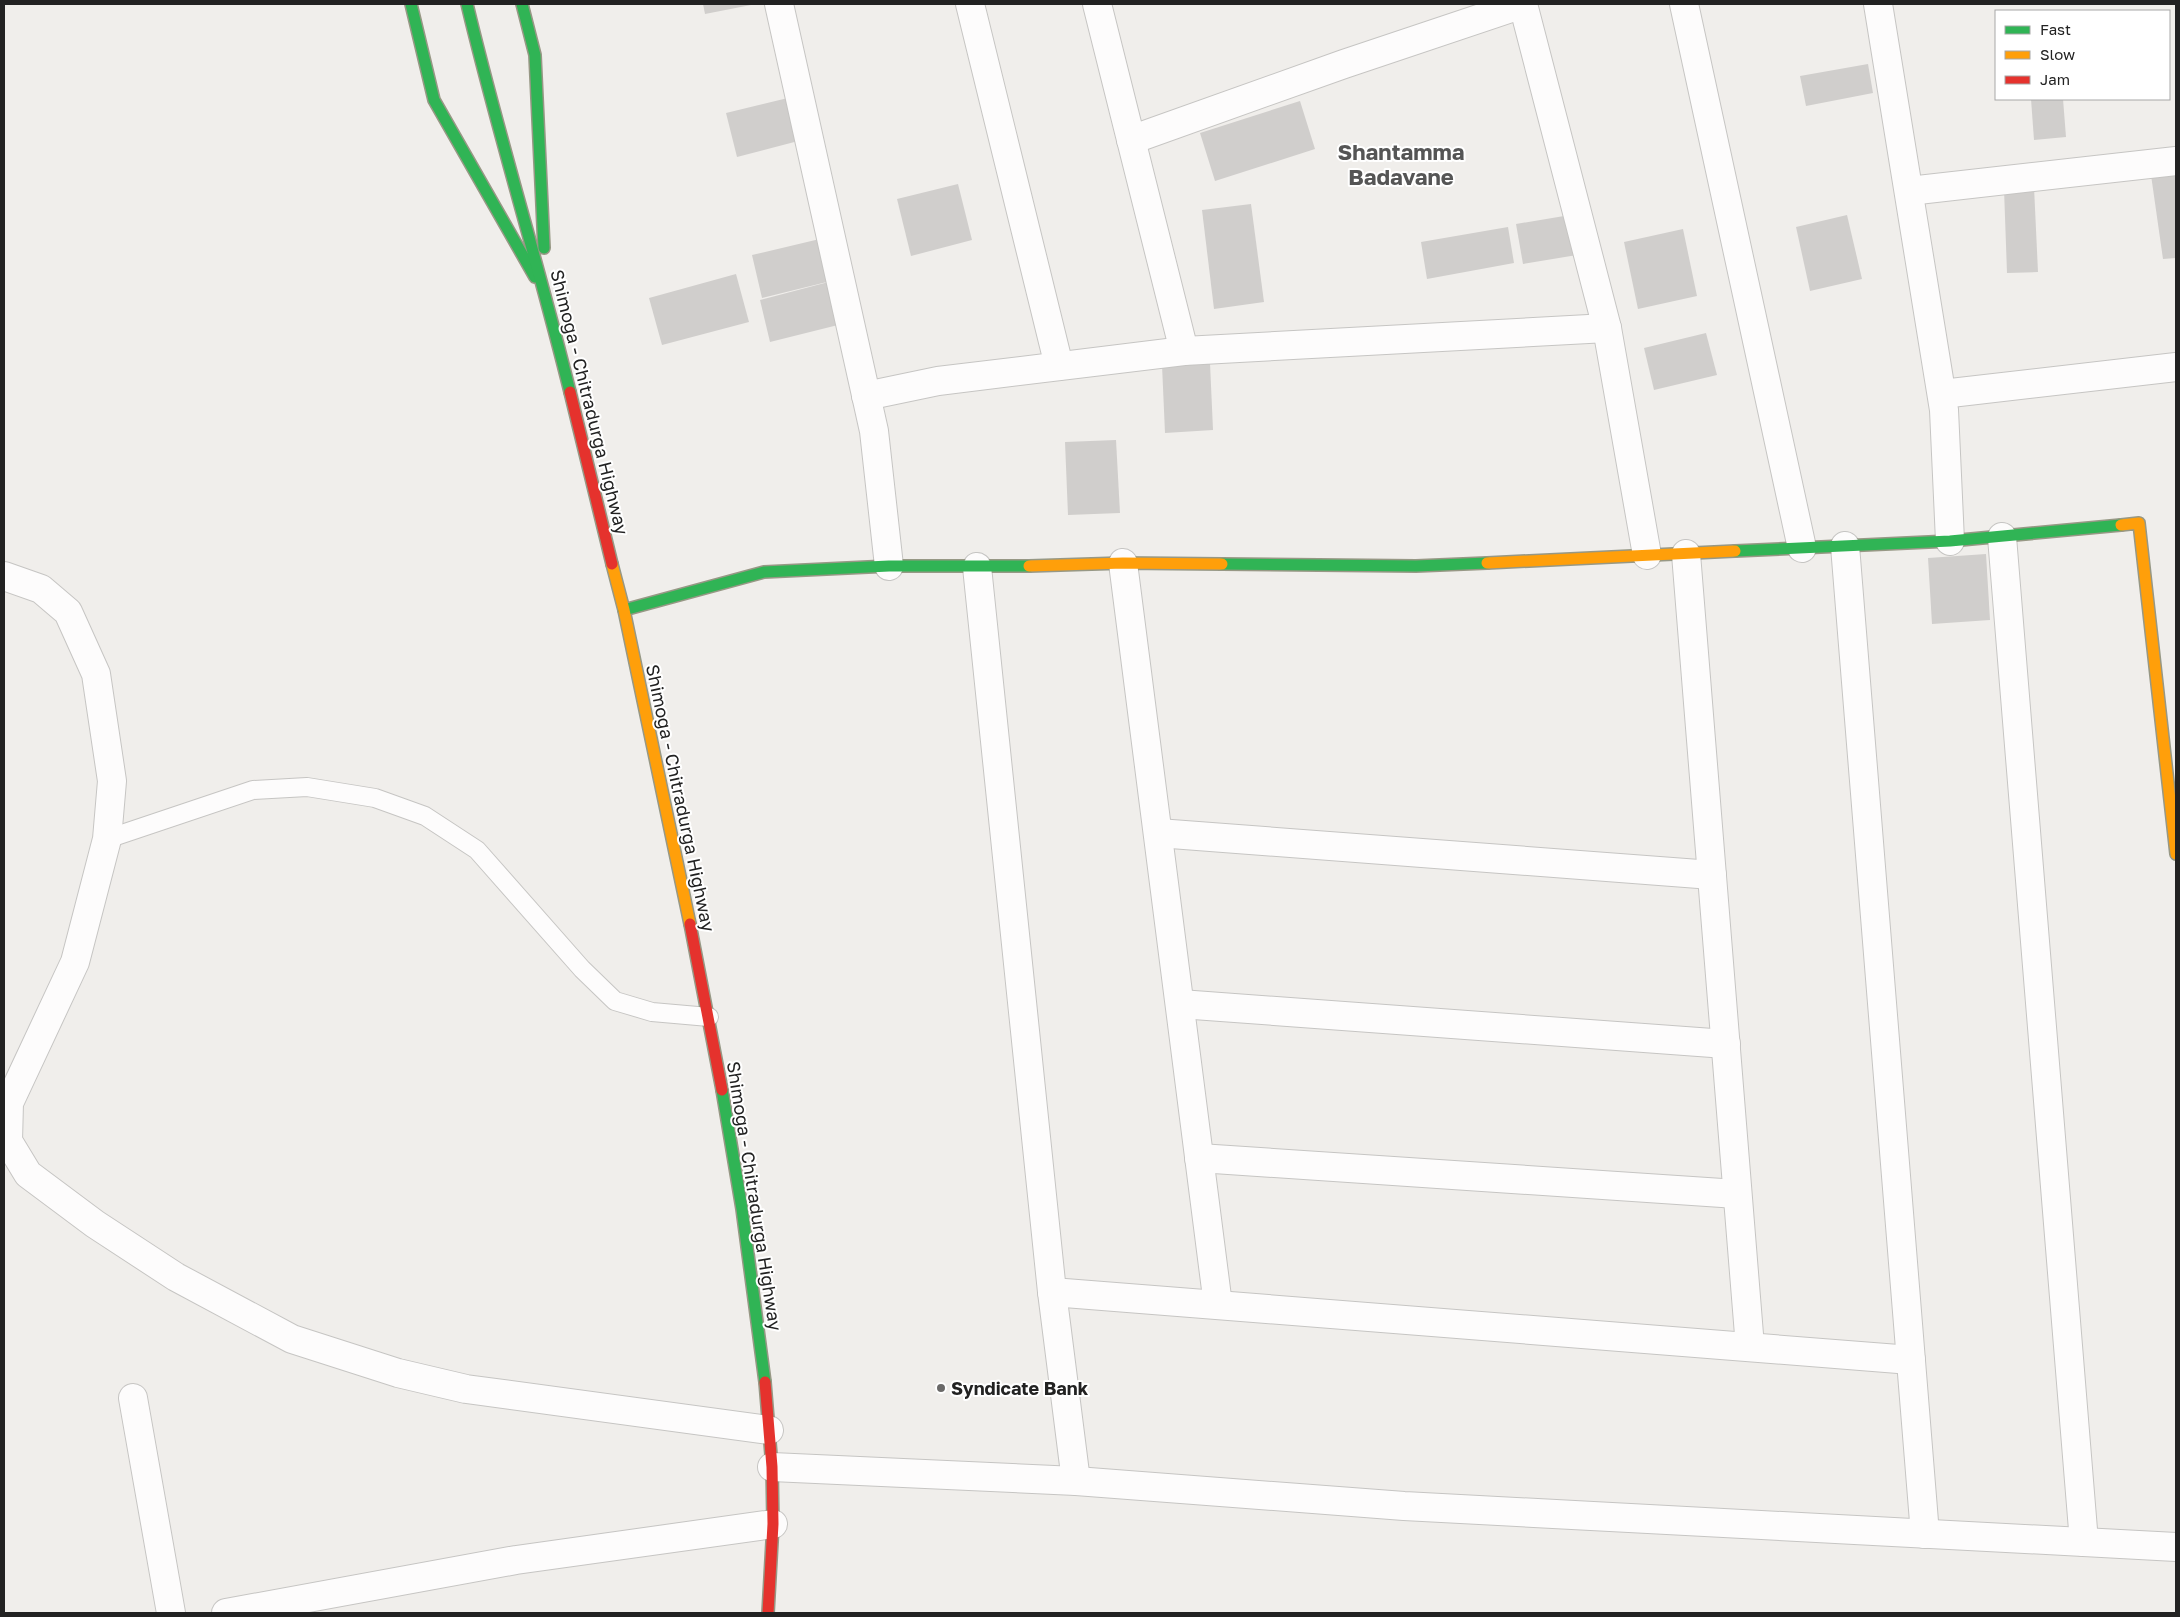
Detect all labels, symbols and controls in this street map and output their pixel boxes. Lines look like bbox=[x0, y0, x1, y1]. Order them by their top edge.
legend bbox=[1995, 10, 2170, 100]
text: Fast bbox=[2040, 20, 2071, 38]
text: Slow bbox=[2040, 45, 2075, 63]
text: Jam bbox=[2040, 70, 2070, 88]
district label: Shantamma Badavane bbox=[1338, 138, 1464, 190]
street label: Shimoga - Chitradurga Highway bbox=[546, 267, 634, 537]
street label: Shimoga - Chitradurga Highway bbox=[642, 662, 720, 934]
street label: Shimoga - Chitradurga Highway bbox=[723, 1060, 787, 1332]
place label: Syndicate Bank bbox=[951, 1377, 1089, 1399]
marker: Syndicate Bank bbox=[935, 1382, 947, 1394]

